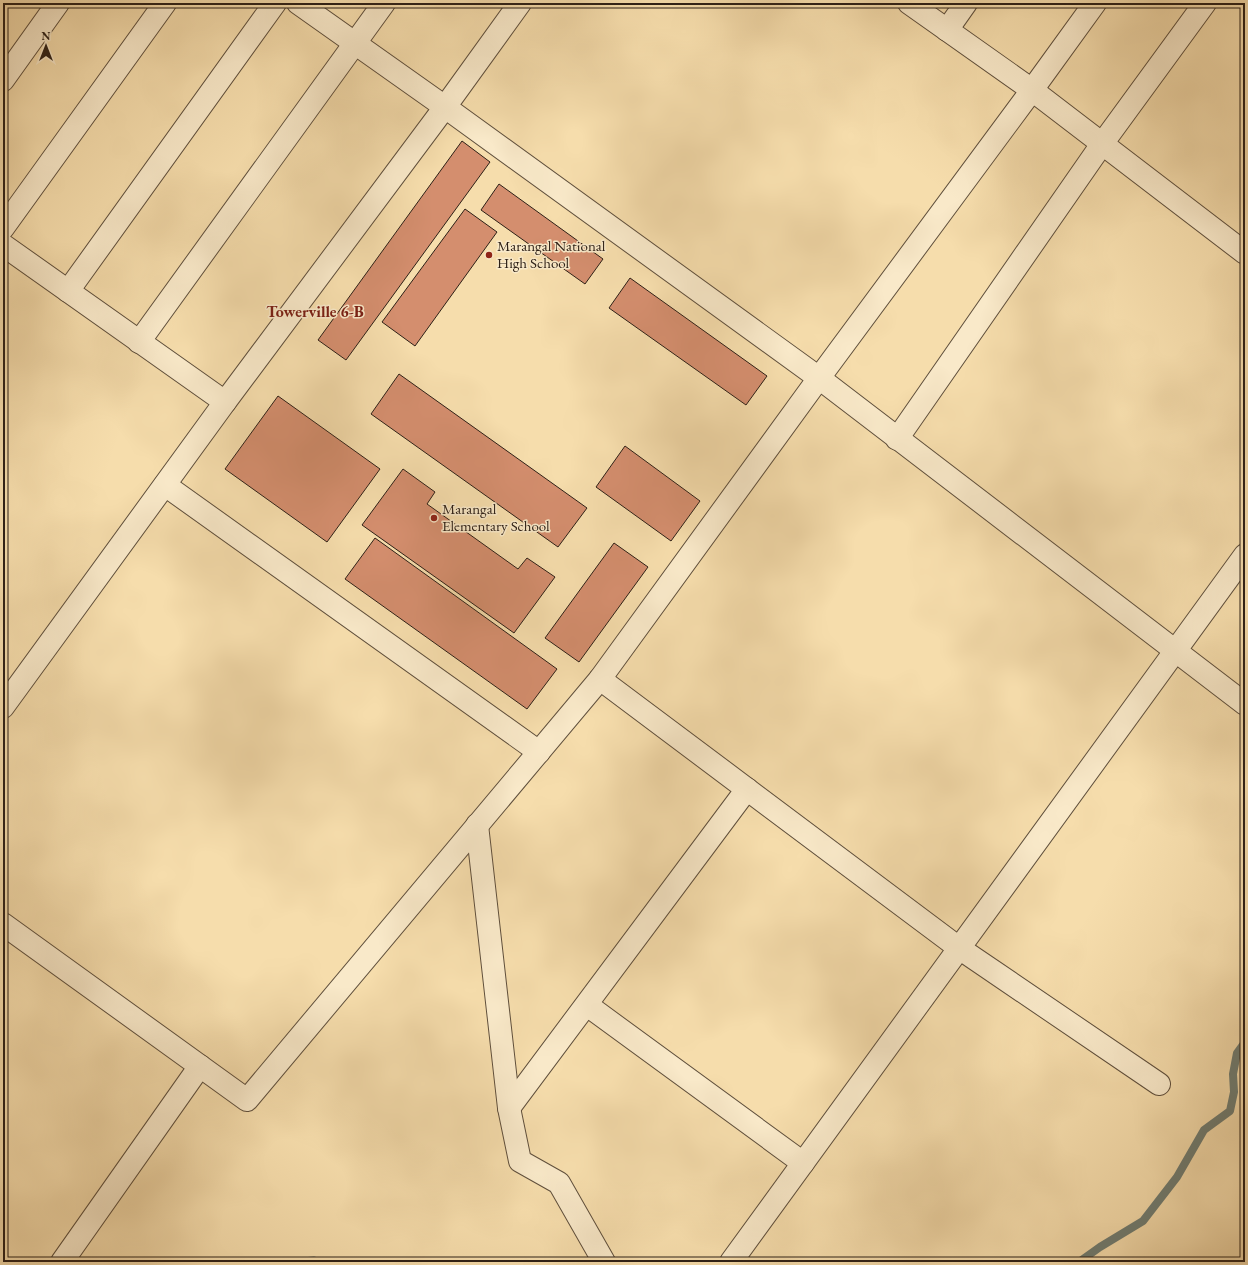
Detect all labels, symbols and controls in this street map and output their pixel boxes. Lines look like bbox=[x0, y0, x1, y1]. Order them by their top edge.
north arrow bbox=[26, 26, 66, 66]
text: N bbox=[42, 29, 51, 43]
place label: Marangal National High School bbox=[497, 236, 606, 272]
marker: Marangal National High School bbox=[484, 250, 494, 260]
district label: Towerville 6-B bbox=[266, 301, 364, 322]
place label: Marangal Elementary School bbox=[442, 499, 550, 535]
marker: Marangal Elementary School bbox=[429, 513, 439, 523]

